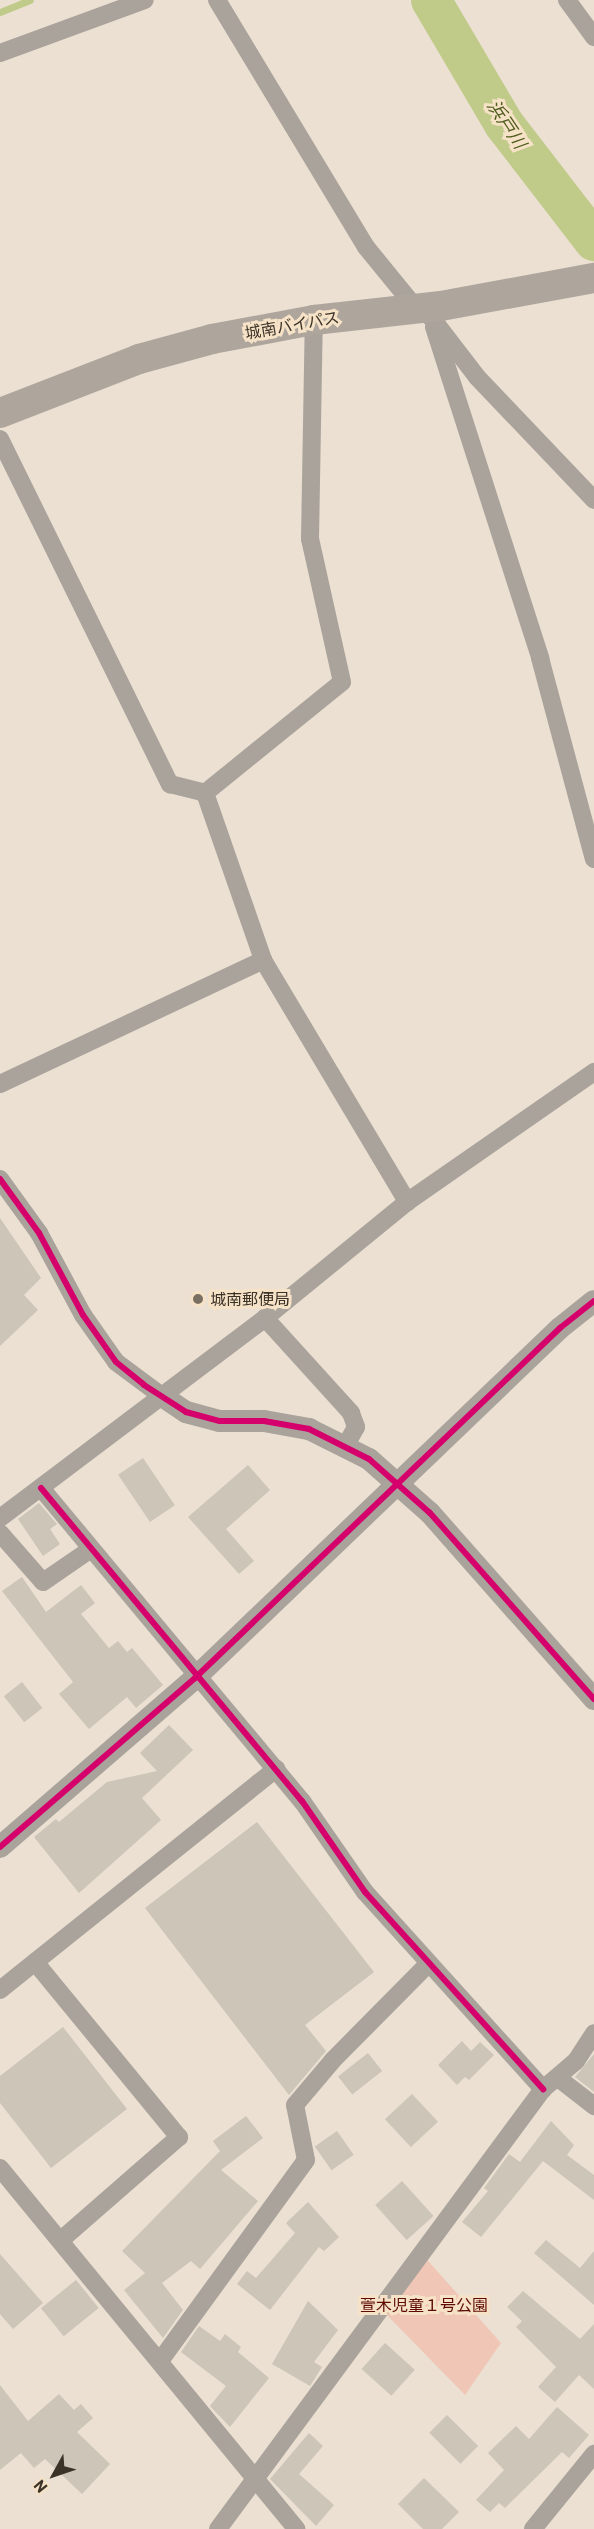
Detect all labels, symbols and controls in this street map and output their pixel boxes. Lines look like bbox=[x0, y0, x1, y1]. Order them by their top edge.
water label: 浜戸川 bbox=[483, 96, 531, 152]
street label: 城南バイパス bbox=[243, 307, 341, 343]
place label: 城南郵便局 bbox=[210, 1289, 290, 1309]
marker: 城南郵便局 bbox=[191, 1292, 205, 1306]
park label: 萱木児童１号公園 bbox=[360, 2295, 488, 2315]
north arrow bbox=[24, 2445, 84, 2505]
text: N bbox=[29, 2477, 51, 2497]

